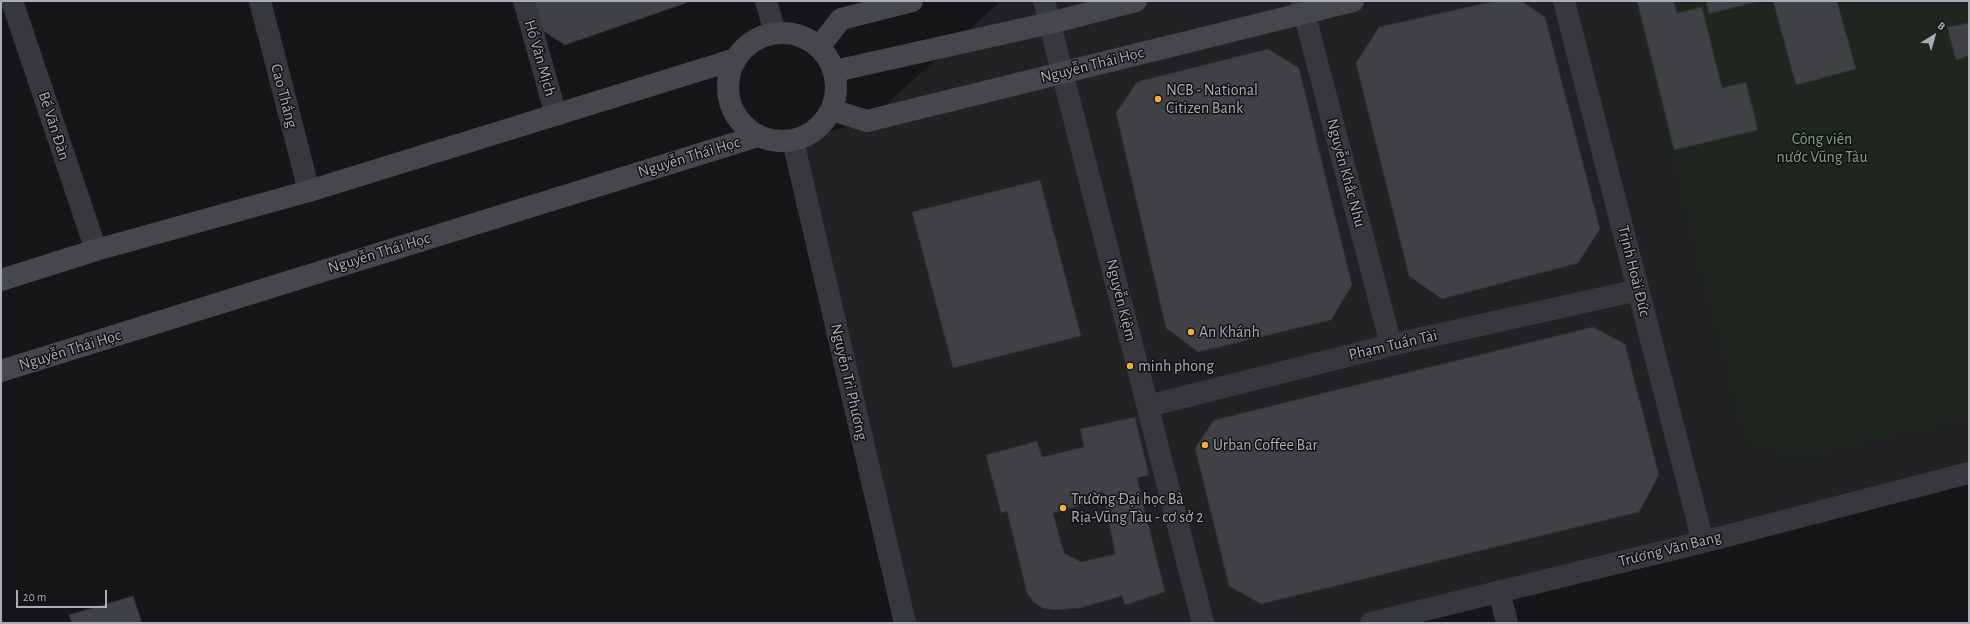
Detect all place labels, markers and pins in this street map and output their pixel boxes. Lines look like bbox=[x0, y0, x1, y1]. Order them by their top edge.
place label: NCB - National Citizen Bank bbox=[1166, 80, 1258, 118]
marker: NCB - National Citizen Bank bbox=[1153, 94, 1163, 104]
place label: An Khánh bbox=[1199, 322, 1260, 342]
marker: An Khánh bbox=[1186, 327, 1196, 337]
place label: minh phong bbox=[1138, 356, 1214, 376]
marker: minh phong bbox=[1125, 361, 1135, 371]
place label: Urban Coffee Bar bbox=[1213, 435, 1318, 455]
marker: Urban Coffee Bar bbox=[1200, 440, 1210, 450]
place label: Trường Đại học Bà Rịa-Vũng Tàu - cơ sở 2 bbox=[1071, 489, 1204, 527]
marker: Trường Đại học Bà Rịa-Vũng Tàu - cơ sở 2 bbox=[1058, 503, 1068, 513]

